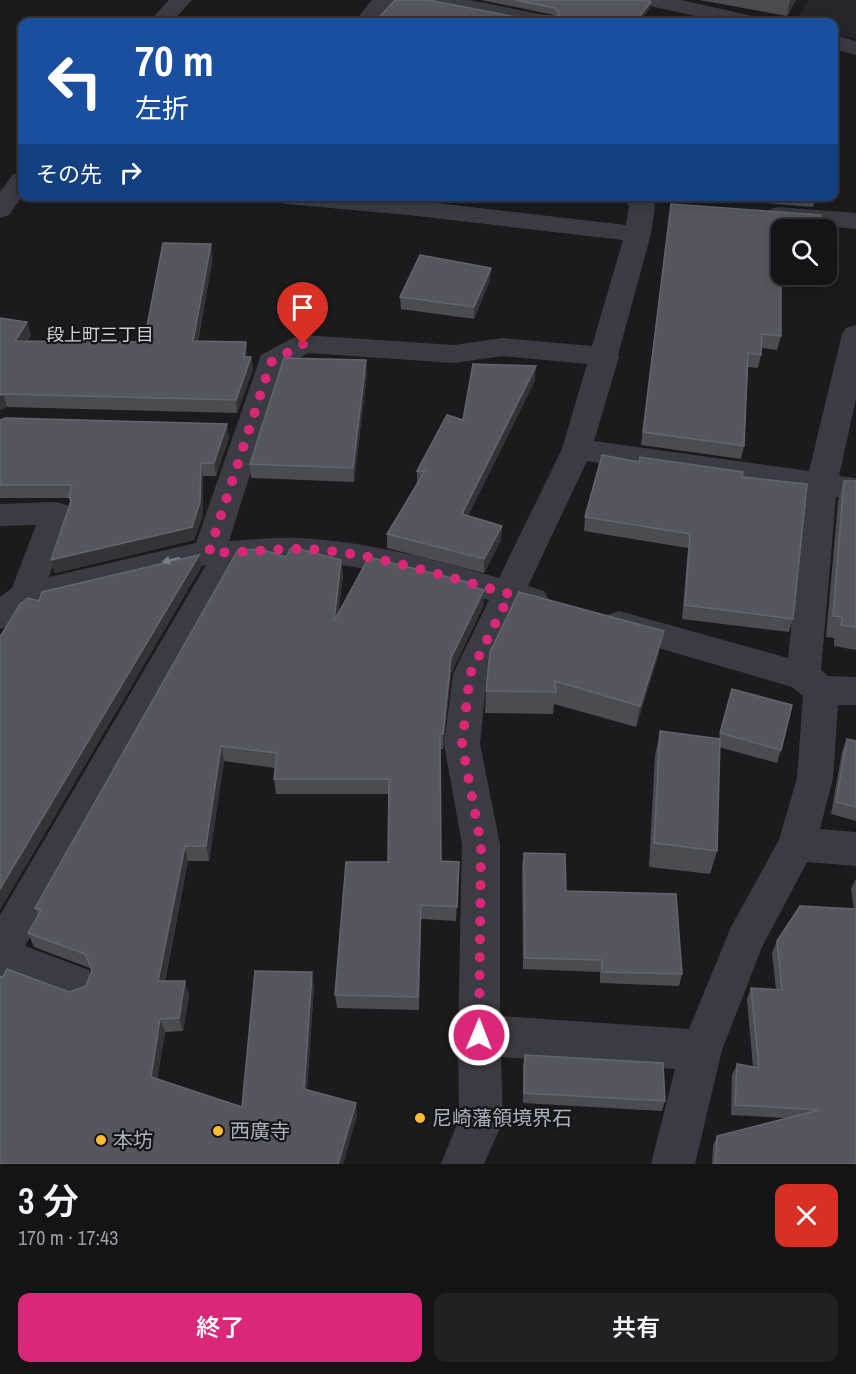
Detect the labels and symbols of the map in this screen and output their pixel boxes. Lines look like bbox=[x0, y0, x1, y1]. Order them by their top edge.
pin bbox=[277, 282, 328, 344]
district label: 段上町三丁目 bbox=[46, 322, 154, 347]
one-way arrow bbox=[162, 555, 181, 565]
position arrow bbox=[447, 1003, 511, 1067]
place label: 尼崎藩領境界石 bbox=[432, 1104, 572, 1131]
marker: 尼崎藩領境界石 bbox=[413, 1111, 427, 1125]
place label: 西廣寺 bbox=[230, 1117, 290, 1144]
marker: 西廣寺 bbox=[211, 1124, 225, 1138]
place label: 本坊 bbox=[113, 1126, 153, 1153]
marker: 本坊 bbox=[94, 1133, 108, 1147]

